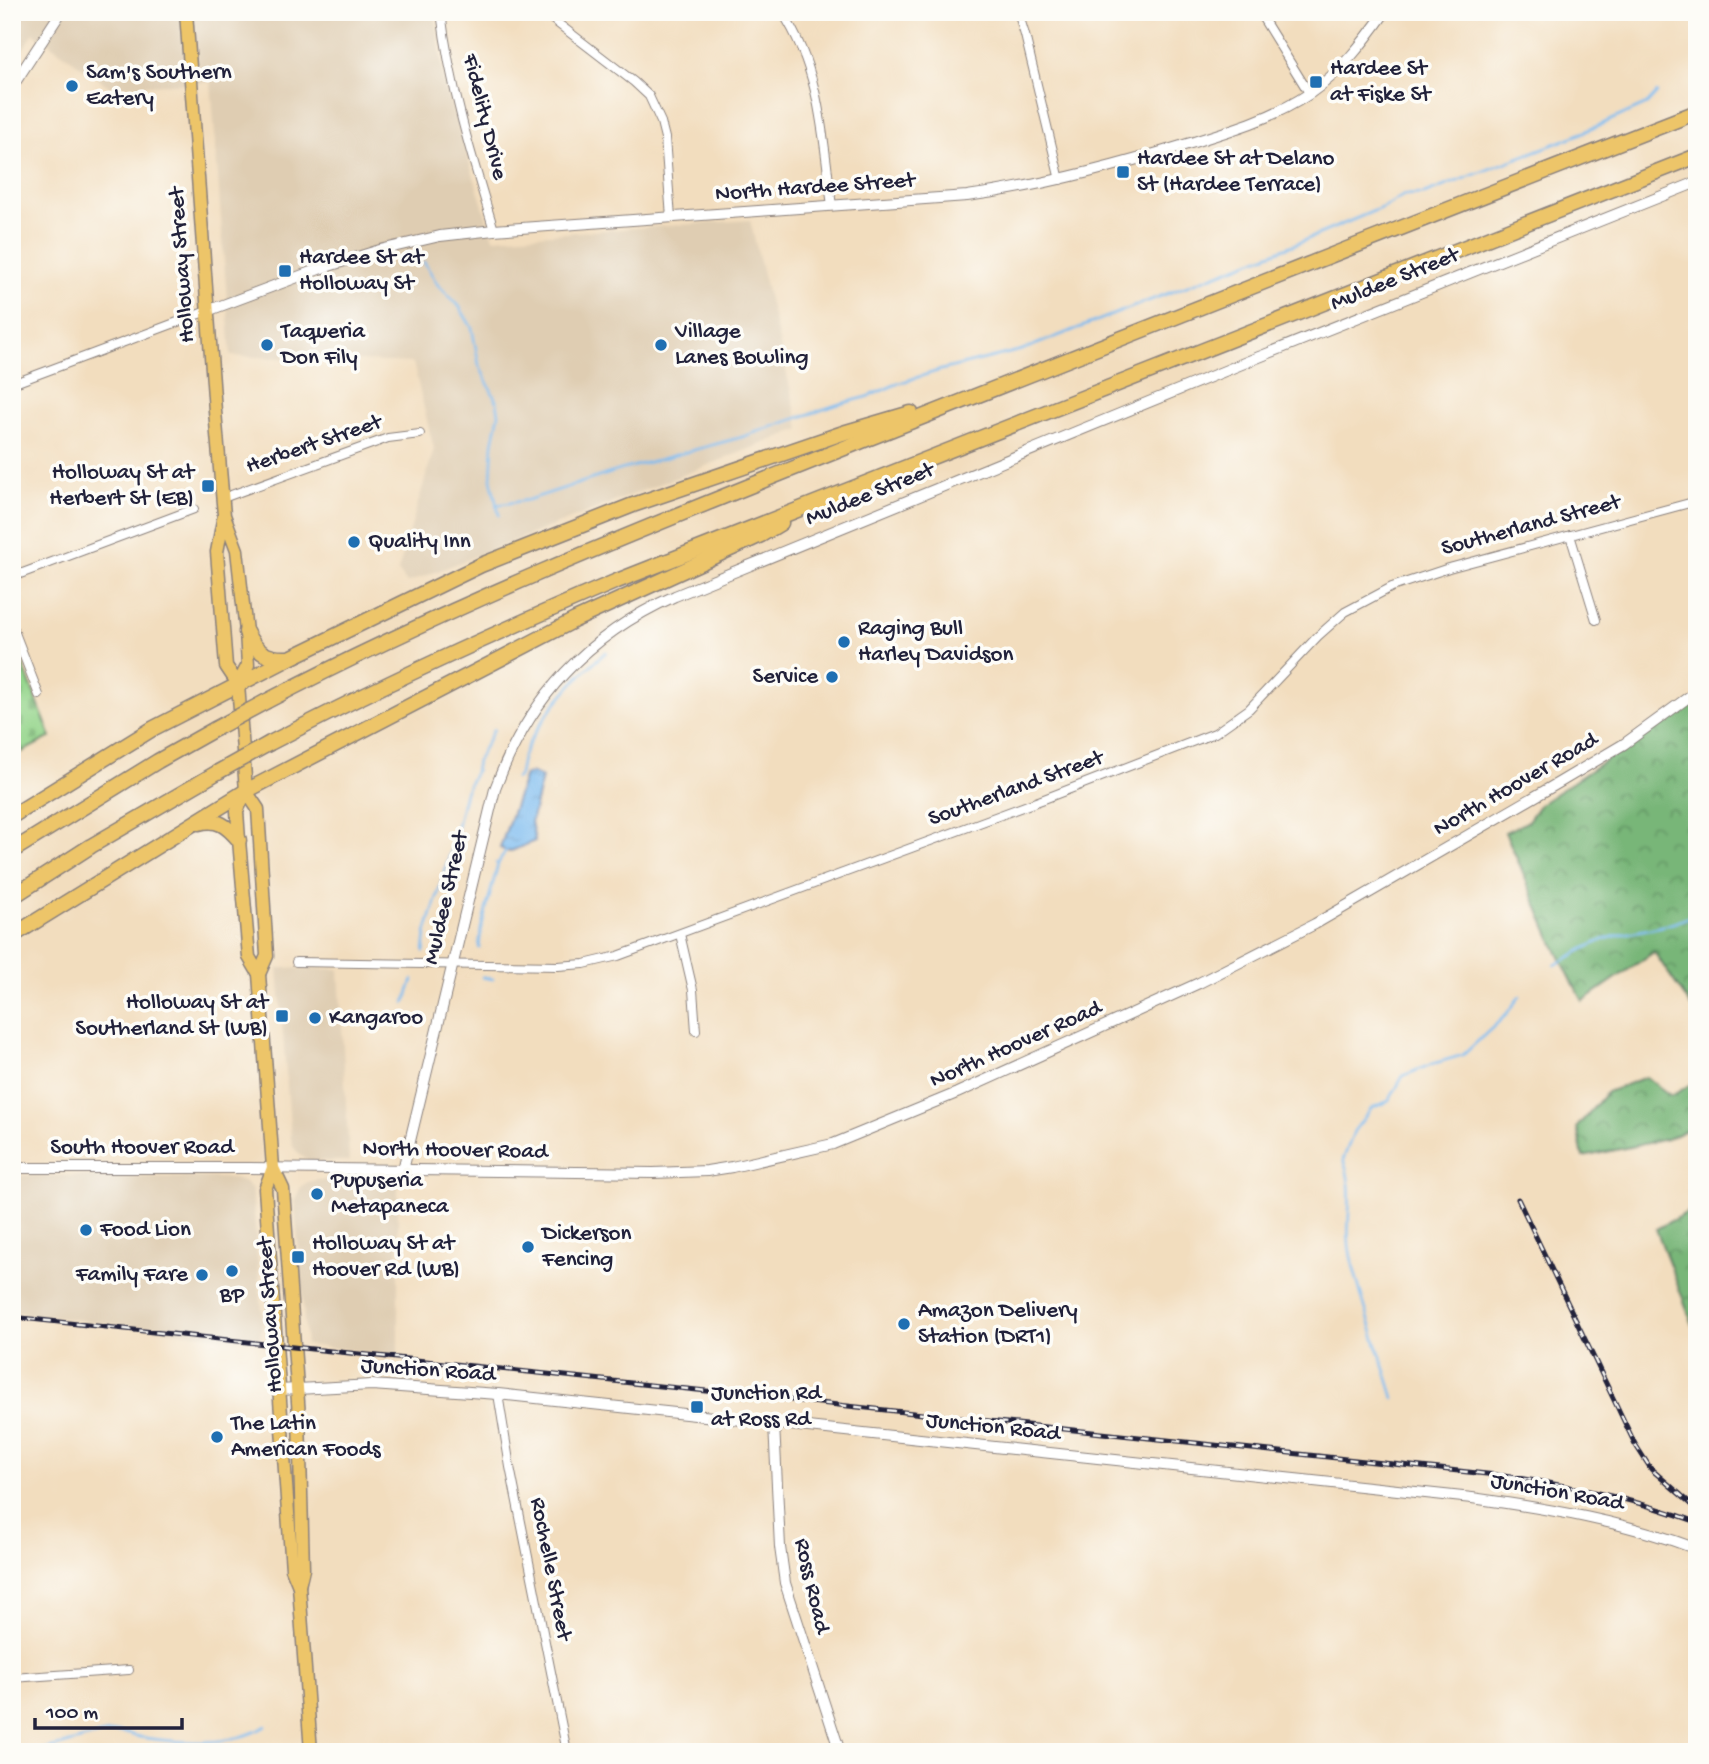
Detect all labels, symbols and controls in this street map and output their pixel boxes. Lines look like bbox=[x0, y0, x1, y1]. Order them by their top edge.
street label: Fidelity Drive bbox=[455, 50, 513, 184]
place label: Hardee St at Fiske St bbox=[1330, 56, 1432, 109]
place label: Sam's Southern Eatery bbox=[86, 60, 232, 113]
marker: Hardee St at Fiske St bbox=[1308, 74, 1324, 90]
marker: Sam's Southern Eatery bbox=[64, 78, 80, 94]
place label: Hardee St at Delano St (Hardee Terrace) bbox=[1137, 146, 1334, 199]
marker: Hardee St at Delano St (Hardee Terrace) bbox=[1115, 164, 1131, 180]
street label: North Hardee Street bbox=[714, 167, 917, 208]
street label: Holloway Street bbox=[164, 185, 202, 344]
street label: Muldee Street bbox=[1327, 241, 1465, 318]
place label: Hardee St at Holloway St bbox=[299, 245, 425, 298]
marker: Hardee St at Holloway St bbox=[277, 263, 293, 279]
place label: Taqueria Don Fily bbox=[279, 319, 366, 372]
place label: Village Lanes Bowling bbox=[674, 319, 809, 372]
marker: Taqueria Don Fily bbox=[259, 337, 275, 353]
marker: Village Lanes Bowling bbox=[653, 337, 669, 353]
street label: Herbert Street bbox=[243, 409, 387, 481]
street label: Muldee Street bbox=[802, 456, 940, 533]
place label: Holloway St at Herbert St (EB) bbox=[49, 460, 196, 513]
marker: Holloway St at Herbert St (EB) bbox=[200, 478, 216, 494]
street label: Southerland Street bbox=[1439, 489, 1625, 563]
place label: Quality Inn bbox=[368, 529, 471, 556]
marker: Quality Inn bbox=[346, 534, 362, 550]
place label: Raging Bull Harley Davidson bbox=[858, 616, 1014, 669]
marker: Raging Bull Harley Davidson bbox=[836, 634, 852, 650]
place label: Service bbox=[753, 664, 819, 691]
marker: Service bbox=[824, 669, 840, 685]
street label: North Hoover Road bbox=[1429, 726, 1604, 843]
street label: Southerland Street bbox=[925, 744, 1109, 833]
street label: Muldee Street bbox=[419, 827, 476, 967]
place label: Holloway St at Southerland St (WB) bbox=[75, 990, 270, 1043]
street label: North Hoover Road bbox=[926, 994, 1107, 1095]
place label: Kangaroo bbox=[329, 1005, 423, 1032]
marker: Holloway St at Southerland St (WB) bbox=[274, 1008, 290, 1024]
marker: Kangaroo bbox=[307, 1010, 323, 1026]
street label: South Hoover Road bbox=[50, 1135, 235, 1162]
street label: North Hoover Road bbox=[362, 1136, 549, 1166]
place label: Pupuseria Metapaneca bbox=[330, 1168, 450, 1221]
marker: Pupuseria Metapaneca bbox=[309, 1186, 325, 1202]
place label: Food Lion bbox=[99, 1217, 191, 1244]
place label: Dickerson Fencing bbox=[540, 1221, 631, 1274]
marker: Food Lion bbox=[78, 1222, 94, 1238]
place label: Holloway St at Hoover Rd (WB) bbox=[312, 1231, 460, 1284]
street label: Holloway Street bbox=[252, 1235, 290, 1394]
marker: Dickerson Fencing bbox=[520, 1239, 536, 1255]
marker: Holloway St at Hoover Rd (WB) bbox=[290, 1249, 306, 1265]
place label: Family Fare bbox=[75, 1262, 189, 1289]
marker: BP bbox=[224, 1263, 240, 1279]
marker: Family Fare bbox=[194, 1267, 210, 1283]
place label: BP bbox=[219, 1283, 245, 1310]
place label: Amazon Delivery Station (DRT1) bbox=[918, 1298, 1078, 1351]
marker: Amazon Delivery Station (DRT1) bbox=[896, 1316, 912, 1332]
street label: Junction Road bbox=[360, 1353, 498, 1389]
place label: Junction Rd at Ross Rd bbox=[711, 1381, 822, 1434]
marker: Junction Rd at Ross Rd bbox=[689, 1399, 705, 1415]
street label: Junction Road bbox=[925, 1408, 1063, 1449]
place label: The Latin American Foods bbox=[229, 1411, 381, 1464]
marker: The Latin American Foods bbox=[209, 1429, 225, 1445]
street label: Junction Road bbox=[1488, 1468, 1627, 1518]
street label: Rochelle Street bbox=[523, 1495, 577, 1644]
street label: Ross Road bbox=[787, 1536, 835, 1638]
scale bar bbox=[35, 1687, 182, 1731]
text: 100 m bbox=[45, 1702, 98, 1727]

